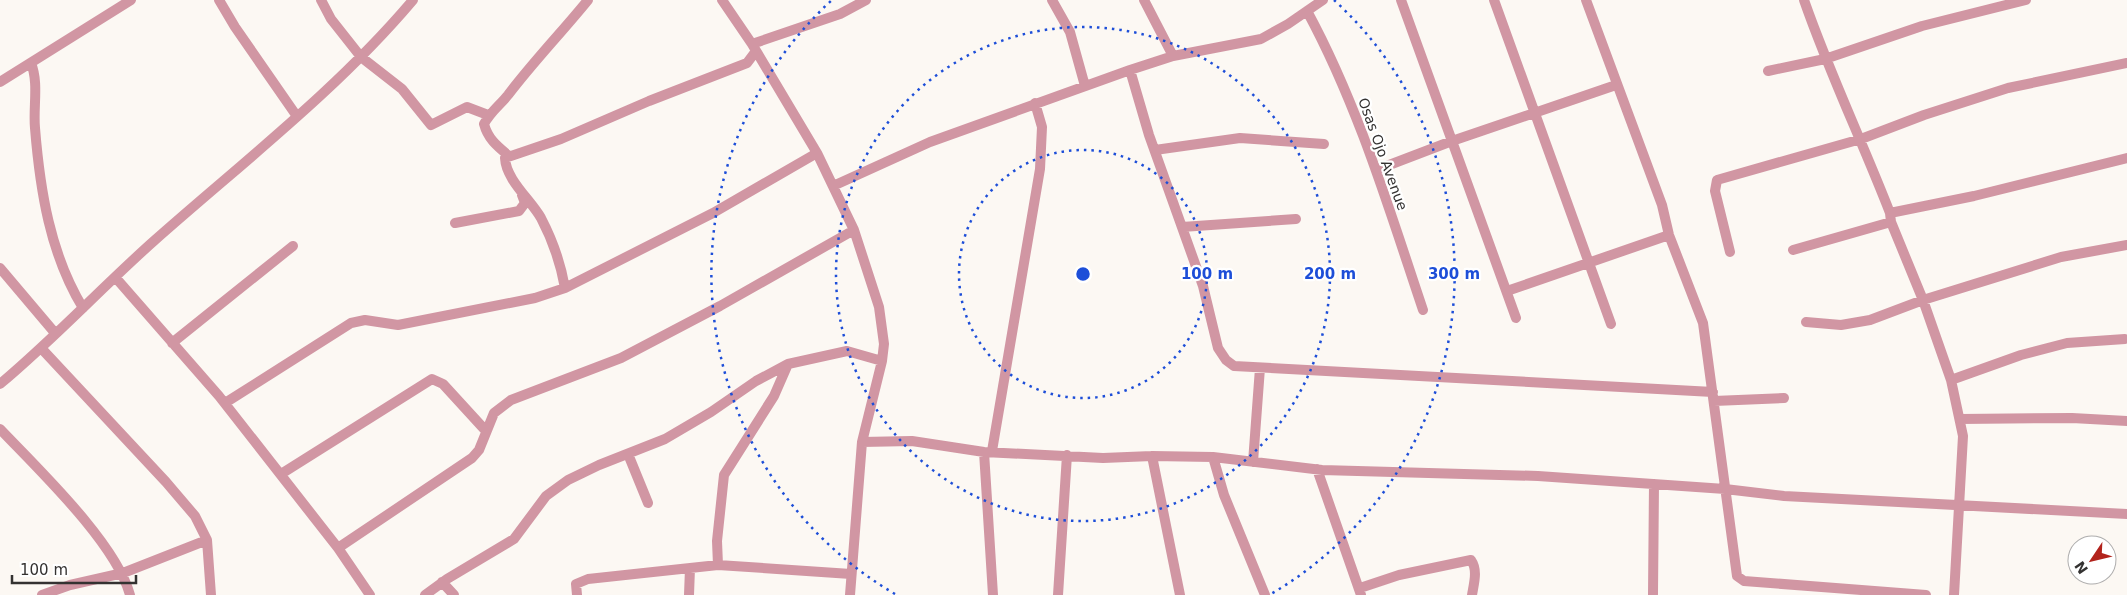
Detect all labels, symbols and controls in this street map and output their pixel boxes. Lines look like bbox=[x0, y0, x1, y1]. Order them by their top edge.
street label: Osas Ojo Avenue bbox=[1355, 96, 1411, 212]
centre of rings bbox=[1074, 265, 1092, 283]
text: 100 m bbox=[1181, 265, 1233, 283]
text: 200 m bbox=[1304, 265, 1356, 283]
text: 300 m bbox=[1428, 265, 1480, 283]
north arrow bbox=[2067, 535, 2117, 585]
scale bar bbox=[12, 552, 136, 584]
text: N bbox=[2071, 558, 2091, 577]
text: 100 m bbox=[20, 561, 68, 579]

